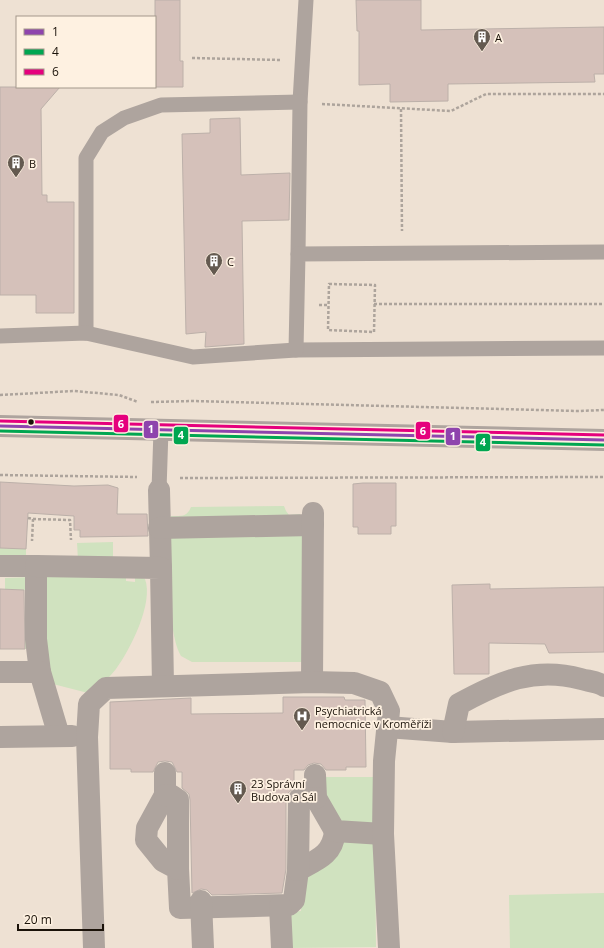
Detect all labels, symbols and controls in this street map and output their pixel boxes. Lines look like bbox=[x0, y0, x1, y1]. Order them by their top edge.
legend bbox=[16, 16, 156, 88]
text: 1 bbox=[52, 23, 59, 40]
building icon: A bbox=[472, 27, 492, 52]
place label: A bbox=[495, 30, 502, 45]
text: 4 bbox=[52, 43, 59, 60]
text: 6 bbox=[52, 63, 59, 80]
building icon: B bbox=[6, 153, 26, 178]
place label: B bbox=[29, 156, 36, 171]
building icon: C bbox=[204, 251, 224, 276]
place label: C bbox=[227, 254, 234, 269]
line badge: 6 bbox=[113, 414, 129, 433]
text: 6 bbox=[118, 416, 124, 431]
unlabelled marker bbox=[26, 417, 36, 427]
line badge: 1 bbox=[143, 420, 159, 439]
text: 1 bbox=[148, 421, 154, 436]
line badge: 6 bbox=[415, 421, 431, 440]
text: 6 bbox=[420, 423, 426, 438]
line badge: 4 bbox=[173, 426, 189, 445]
text: 4 bbox=[178, 427, 185, 442]
line badge: 1 bbox=[445, 427, 461, 446]
text: 1 bbox=[450, 428, 456, 443]
line badge: 4 bbox=[475, 433, 491, 452]
text: 4 bbox=[480, 434, 487, 449]
place label: Psychiatrická nemocnice v Kroměříži bbox=[315, 703, 432, 731]
hospital icon: Psychiatrická nemocnice v Kroměříži bbox=[292, 706, 312, 731]
place label: 23 Správní Budova a Sál bbox=[251, 776, 317, 804]
building icon: 23 Správní Budova a Sál bbox=[228, 779, 248, 804]
scale bar bbox=[18, 906, 103, 932]
text: 20 m bbox=[24, 911, 52, 928]

